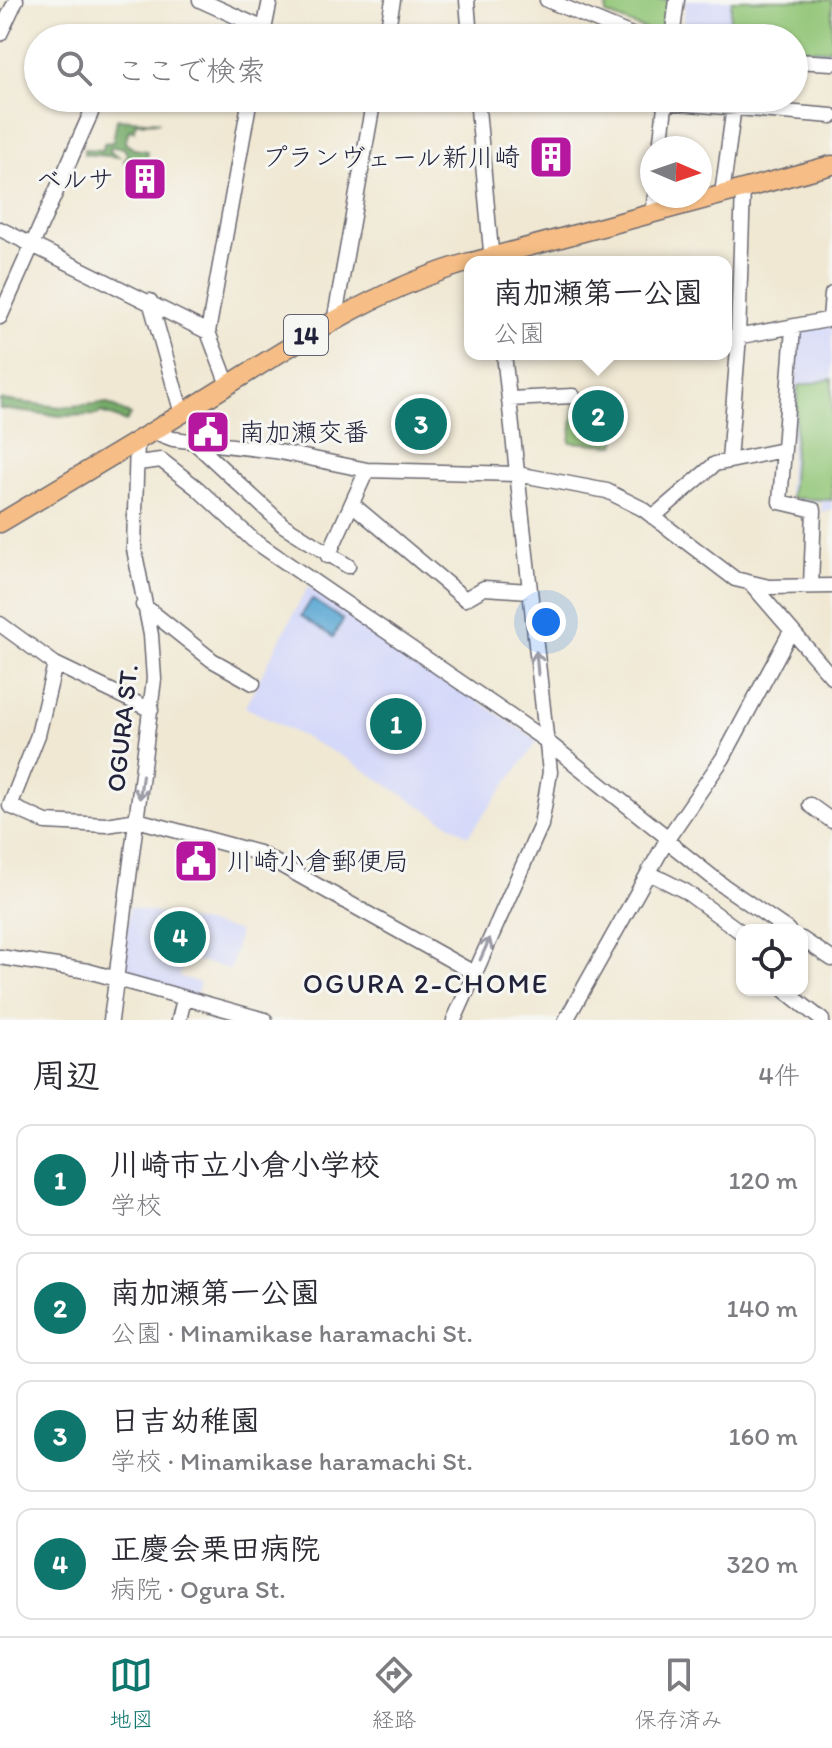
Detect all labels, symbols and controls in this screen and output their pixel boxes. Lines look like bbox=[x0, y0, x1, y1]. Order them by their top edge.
search box bbox=[24, 24, 808, 112]
icon: search bbox=[52, 46, 96, 90]
text: ここで検索 bbox=[116, 52, 266, 89]
building icon: プランヴェール新川崎 bbox=[527, 133, 575, 181]
north arrow bbox=[640, 136, 712, 208]
place label: プランヴェール新川崎 bbox=[262, 141, 520, 173]
building icon: ベルサ bbox=[121, 155, 169, 203]
place label: ベルサ bbox=[36, 163, 114, 195]
popup bbox=[464, 256, 732, 360]
text: 南加瀬第一公園 bbox=[493, 274, 703, 311]
road number: 14 bbox=[284, 315, 328, 355]
text: 公園 bbox=[493, 317, 545, 349]
pin: 2 bbox=[572, 386, 624, 446]
pin: 3 bbox=[395, 394, 447, 454]
public building icon: 南加瀬交番 bbox=[184, 408, 232, 456]
place label: 南加瀬交番 bbox=[239, 416, 369, 448]
your location bbox=[526, 602, 566, 642]
one-way arrow bbox=[529, 650, 544, 677]
street label: OGURA ST. bbox=[99, 663, 145, 793]
pin: 1 bbox=[370, 694, 422, 754]
one-way arrow bbox=[133, 773, 148, 800]
public building icon: 川崎小倉郵便局 bbox=[172, 837, 220, 885]
place label: 川崎小倉郵便局 bbox=[227, 845, 409, 877]
pin: 4 bbox=[154, 907, 206, 967]
map controls bbox=[736, 924, 808, 996]
button: locate bbox=[736, 924, 808, 996]
one-way arrow bbox=[479, 937, 494, 962]
district label: OGURA 2-CHOME bbox=[303, 966, 549, 1000]
text: 周辺 bbox=[32, 1055, 100, 1096]
text: 4件 bbox=[758, 1059, 800, 1091]
text: 川崎市立小倉小学校 bbox=[110, 1146, 380, 1183]
text: 1 bbox=[54, 1164, 66, 1196]
text: 120 m bbox=[729, 1164, 798, 1196]
text: 学校 bbox=[110, 1189, 162, 1221]
text: 南加瀬第一公園 bbox=[110, 1274, 320, 1311]
text: 2 bbox=[53, 1292, 67, 1324]
text: 140 m bbox=[727, 1292, 798, 1324]
text: 公園 · Minamikase haramachi St. bbox=[110, 1317, 473, 1349]
text: 日吉幼稚園 bbox=[110, 1402, 260, 1439]
text: 3 bbox=[53, 1420, 67, 1452]
text: 160 m bbox=[728, 1420, 798, 1452]
text: 学校 · Minamikase haramachi St. bbox=[110, 1445, 473, 1477]
text: 正慶会栗田病院 bbox=[110, 1530, 320, 1567]
text: 4 bbox=[52, 1548, 68, 1580]
text: 320 m bbox=[726, 1548, 798, 1580]
text: 病院 · Ogura St. bbox=[110, 1573, 286, 1605]
tab: 地図 bbox=[109, 1653, 153, 1733]
tab: 経路 bbox=[372, 1653, 416, 1733]
tab: 保存済み bbox=[635, 1653, 723, 1733]

